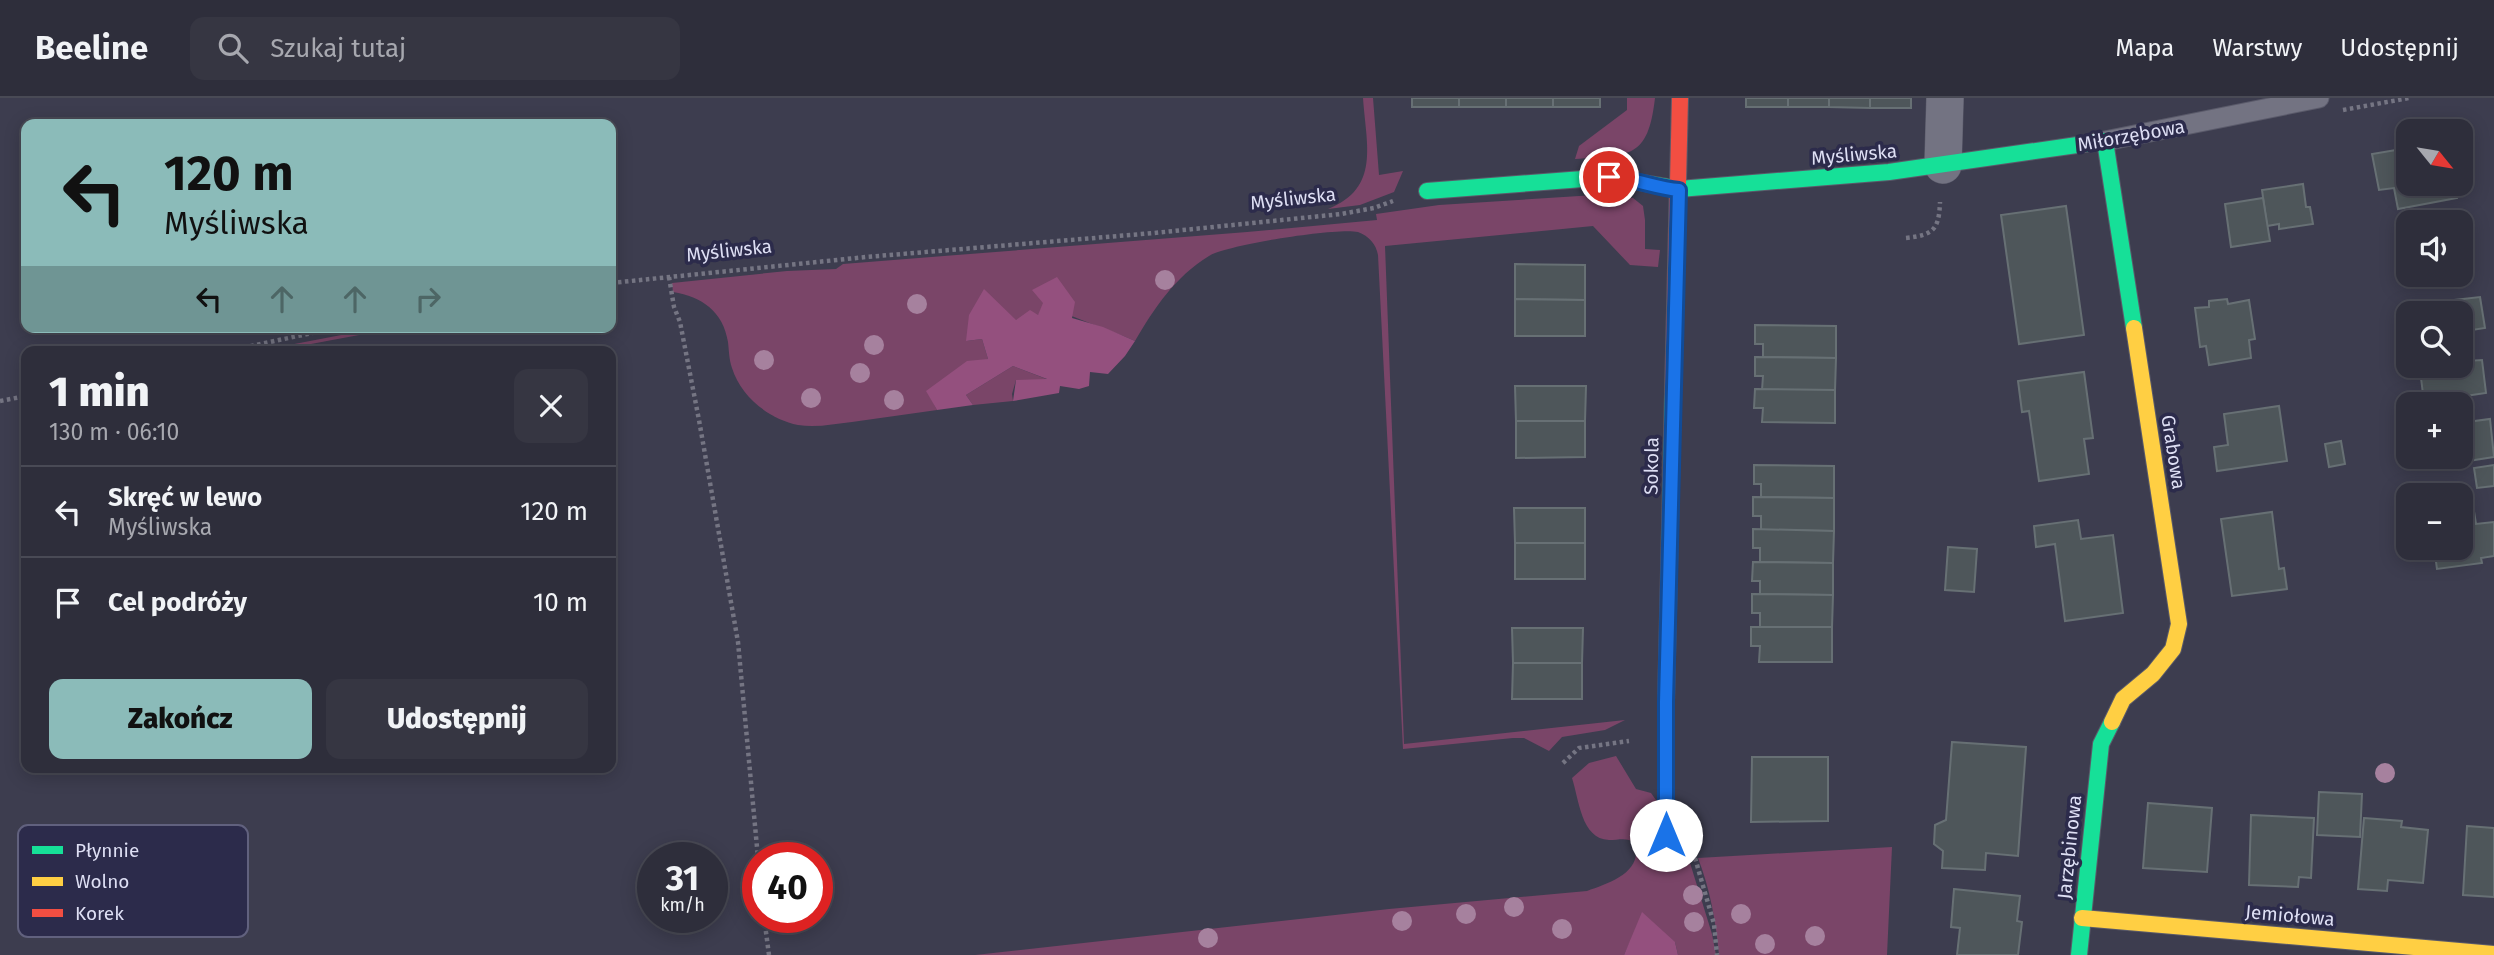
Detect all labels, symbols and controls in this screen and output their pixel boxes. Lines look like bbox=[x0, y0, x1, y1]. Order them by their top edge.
search box bbox=[190, 17, 680, 80]
text: Beeline bbox=[35, 28, 148, 68]
icon: search bbox=[214, 29, 252, 67]
text: Szukaj tutaj bbox=[270, 33, 406, 64]
text: Mapa bbox=[2116, 34, 2174, 62]
text: Warstwy bbox=[2212, 34, 2302, 62]
text: Udostępnij bbox=[2340, 34, 2459, 62]
street label: Miłorzębowa bbox=[2076, 115, 2187, 156]
north arrow bbox=[2396, 119, 2473, 196]
map controls bbox=[2396, 119, 2473, 560]
street label: Myśliwska bbox=[1810, 139, 1898, 170]
text: 120 m bbox=[164, 144, 294, 203]
icon: left bbox=[49, 147, 140, 238]
pin bbox=[1579, 147, 1639, 207]
icon: arrive bbox=[1590, 158, 1628, 196]
street label: Myśliwska bbox=[1249, 183, 1337, 214]
text: Myśliwska bbox=[164, 204, 309, 242]
button: sound bbox=[2396, 210, 2473, 287]
street label: Myśliwska bbox=[685, 235, 773, 266]
icon: left bbox=[190, 280, 228, 318]
icon: ahead bbox=[263, 280, 301, 318]
icon: ahead bbox=[336, 280, 374, 318]
icon: right bbox=[409, 280, 447, 318]
button: search bbox=[2396, 301, 2473, 378]
text: 1 min bbox=[49, 367, 150, 417]
button: close bbox=[514, 369, 588, 443]
button: + bbox=[2396, 392, 2473, 469]
street label: Grabowa bbox=[2156, 413, 2191, 491]
text: 130 m · 06:10 bbox=[49, 418, 179, 446]
street label: Sokola bbox=[1639, 437, 1664, 495]
text: Skręć w lewo bbox=[108, 482, 262, 513]
button: − bbox=[2396, 483, 2473, 560]
icon: left bbox=[49, 493, 87, 531]
text: 120 m bbox=[520, 496, 588, 527]
text: Myśliwska bbox=[108, 513, 212, 541]
icon: arrive bbox=[49, 584, 87, 622]
text: Cel podróży bbox=[108, 587, 247, 618]
text: 10 m bbox=[533, 587, 588, 618]
button: Zakończ bbox=[49, 679, 312, 759]
button: Udostępnij bbox=[326, 679, 588, 759]
street label: Jarzębinowa bbox=[2053, 794, 2086, 900]
position arrow bbox=[1629, 798, 1703, 872]
legend bbox=[18, 825, 248, 937]
text: Płynnie bbox=[75, 839, 139, 862]
speed limit sign: 40 bbox=[742, 842, 833, 933]
text: 31 bbox=[666, 857, 699, 899]
text: Wolno bbox=[75, 870, 129, 893]
text: km/h bbox=[660, 894, 705, 916]
street label: Jemiołowa bbox=[2244, 900, 2336, 931]
text: Korek bbox=[75, 902, 124, 925]

